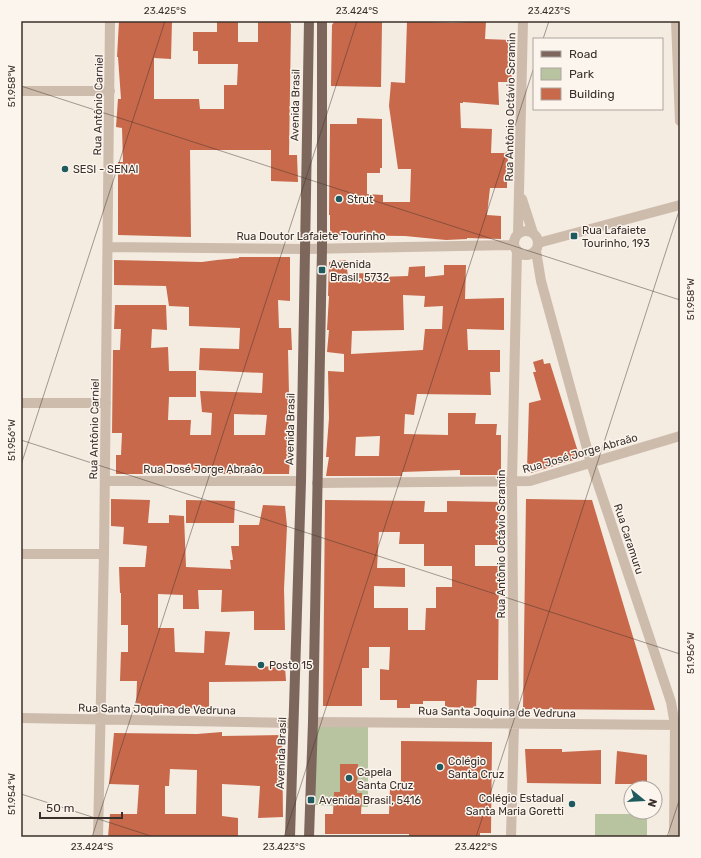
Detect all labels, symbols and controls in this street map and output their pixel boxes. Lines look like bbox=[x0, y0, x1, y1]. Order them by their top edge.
text: 23.425°S bbox=[144, 5, 186, 17]
text: 23.424°S bbox=[336, 5, 378, 17]
text: 23.423°S bbox=[528, 5, 570, 17]
street label: Rua Antônio Octávio Scramin bbox=[503, 32, 518, 182]
legend bbox=[533, 38, 663, 110]
text: Road bbox=[569, 47, 597, 61]
street label: Rua Antônio Carniel bbox=[91, 54, 106, 156]
text: 51.958°W bbox=[6, 65, 18, 107]
text: Park bbox=[569, 67, 595, 81]
street label: Avenida Brasil bbox=[288, 69, 303, 141]
text: Building bbox=[569, 87, 615, 101]
place label: SESI - SENAI bbox=[73, 163, 139, 176]
marker: SESI - SENAI bbox=[60, 164, 70, 174]
place label: Strut bbox=[347, 193, 374, 206]
marker: Strut bbox=[334, 194, 344, 204]
place label: Rua Lafaiete Tourinho, 193 bbox=[582, 224, 650, 250]
street label: Rua Doutor Lafaiete Tourinho bbox=[236, 230, 386, 243]
marker: Rua Lafaiete Tourinho, 193 bbox=[569, 231, 579, 241]
place label: Avenida Brasil, 5732 bbox=[330, 258, 389, 284]
marker: Avenida Brasil, 5732 bbox=[317, 265, 327, 275]
text: 51.958°W bbox=[685, 278, 697, 320]
street label: Rua Antônio Carniel bbox=[87, 378, 102, 480]
street label: Avenida Brasil bbox=[283, 393, 298, 465]
text: 51.956°W bbox=[6, 419, 18, 461]
street label: Rua José Jorge Abraão bbox=[521, 431, 639, 476]
street label: Rua José Jorge Abraão bbox=[143, 463, 263, 476]
street label: Rua Antônio Octávio Scramin bbox=[495, 470, 508, 618]
street label: Rua Caramuru bbox=[611, 502, 646, 576]
text: 51.956°W bbox=[685, 632, 697, 674]
place label: Posto 15 bbox=[269, 659, 313, 672]
marker: Posto 15 bbox=[256, 660, 266, 670]
street label: Rua Santa Joquina de Vedruna bbox=[78, 702, 236, 717]
street label: Rua Santa Joquina de Vedruna bbox=[418, 705, 576, 720]
street label: Avenida Brasil bbox=[274, 717, 289, 789]
place label: Colégio Santa Cruz bbox=[448, 755, 505, 781]
marker: Colégio Santa Cruz bbox=[435, 762, 445, 772]
place label: Capela Santa Cruz bbox=[357, 766, 414, 792]
text: 51.954°W bbox=[6, 773, 18, 815]
marker: Capela Santa Cruz bbox=[344, 773, 354, 783]
north arrow bbox=[623, 780, 663, 820]
place label: Colégio Estadual Santa Maria Goretti bbox=[466, 792, 564, 818]
scale bar bbox=[40, 794, 122, 820]
place label: Avenida Brasil, 5416 bbox=[319, 794, 421, 807]
marker: Avenida Brasil, 5416 bbox=[306, 795, 316, 805]
text: N bbox=[645, 797, 659, 809]
marker: Colégio Estadual Santa Maria Goretti bbox=[567, 799, 577, 809]
text: 50 m bbox=[46, 801, 74, 815]
text: 23.424°S bbox=[71, 841, 113, 853]
text: 23.423°S bbox=[263, 841, 305, 853]
text: 23.422°S bbox=[455, 841, 497, 853]

